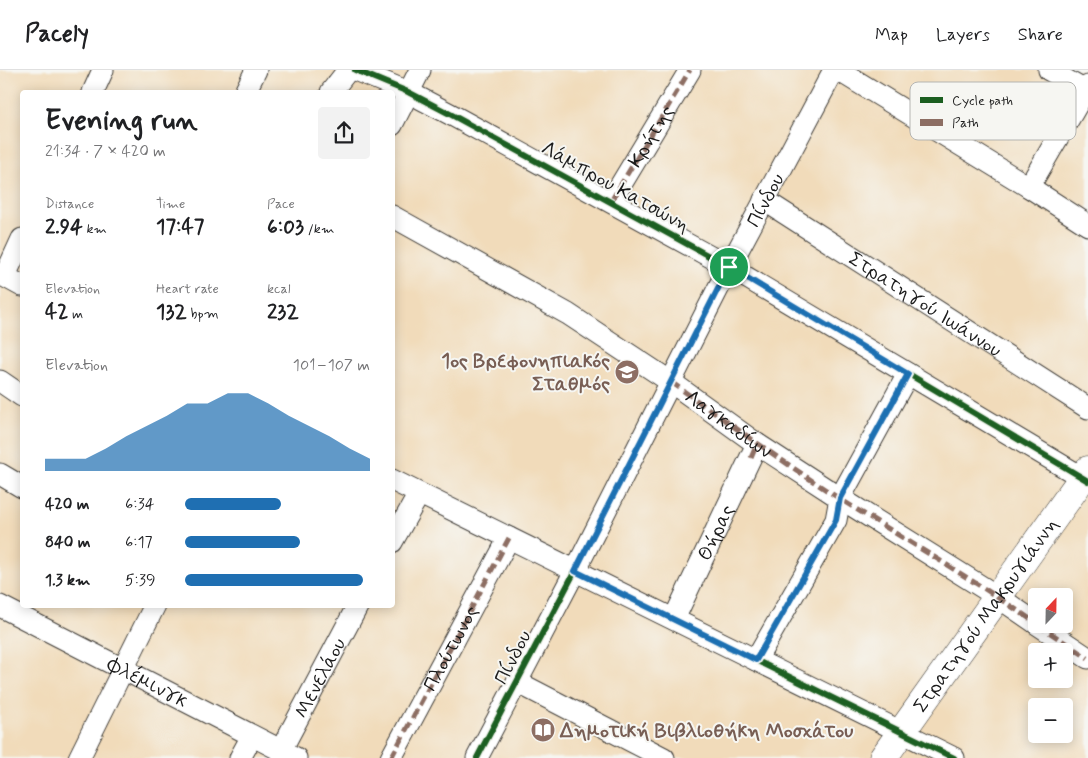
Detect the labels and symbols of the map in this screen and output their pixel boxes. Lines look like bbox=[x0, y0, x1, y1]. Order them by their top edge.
legend bbox=[910, 82, 1076, 140]
text: Cycle path bbox=[952, 92, 1013, 110]
street label: Κρήτης bbox=[622, 100, 681, 173]
text: Path bbox=[952, 114, 979, 132]
street label: Λάμπρου Κατσώνη bbox=[536, 135, 694, 239]
street label: Πίνδου bbox=[741, 169, 792, 232]
pin bbox=[708, 246, 750, 288]
street label: Στρατηγού Ιωάννου bbox=[843, 246, 1006, 364]
place label: 1ος Βρεφονηπιακός Σταθμός bbox=[441, 348, 610, 398]
school or university icon: 1ος Βρεφονηπιακός Σταθμός bbox=[614, 359, 640, 385]
street label: Λαγκαδίων bbox=[679, 384, 777, 465]
street label: Θήρας bbox=[692, 500, 741, 565]
street label: Στρατηγού Μακρυγιάννη bbox=[908, 513, 1065, 718]
north arrow bbox=[1028, 588, 1072, 632]
street label: Πλούτωνος bbox=[417, 601, 486, 696]
street label: Πίνδου bbox=[488, 626, 538, 689]
street label: Μενελάου bbox=[288, 633, 353, 723]
street label: Φλέμινγκ bbox=[101, 651, 192, 715]
library icon: Δημοτική Βιβλιοθήκη Μοσχάτου bbox=[530, 717, 556, 743]
place label: Δημοτική Βιβλιοθήκη Μοσχάτου bbox=[559, 718, 853, 745]

